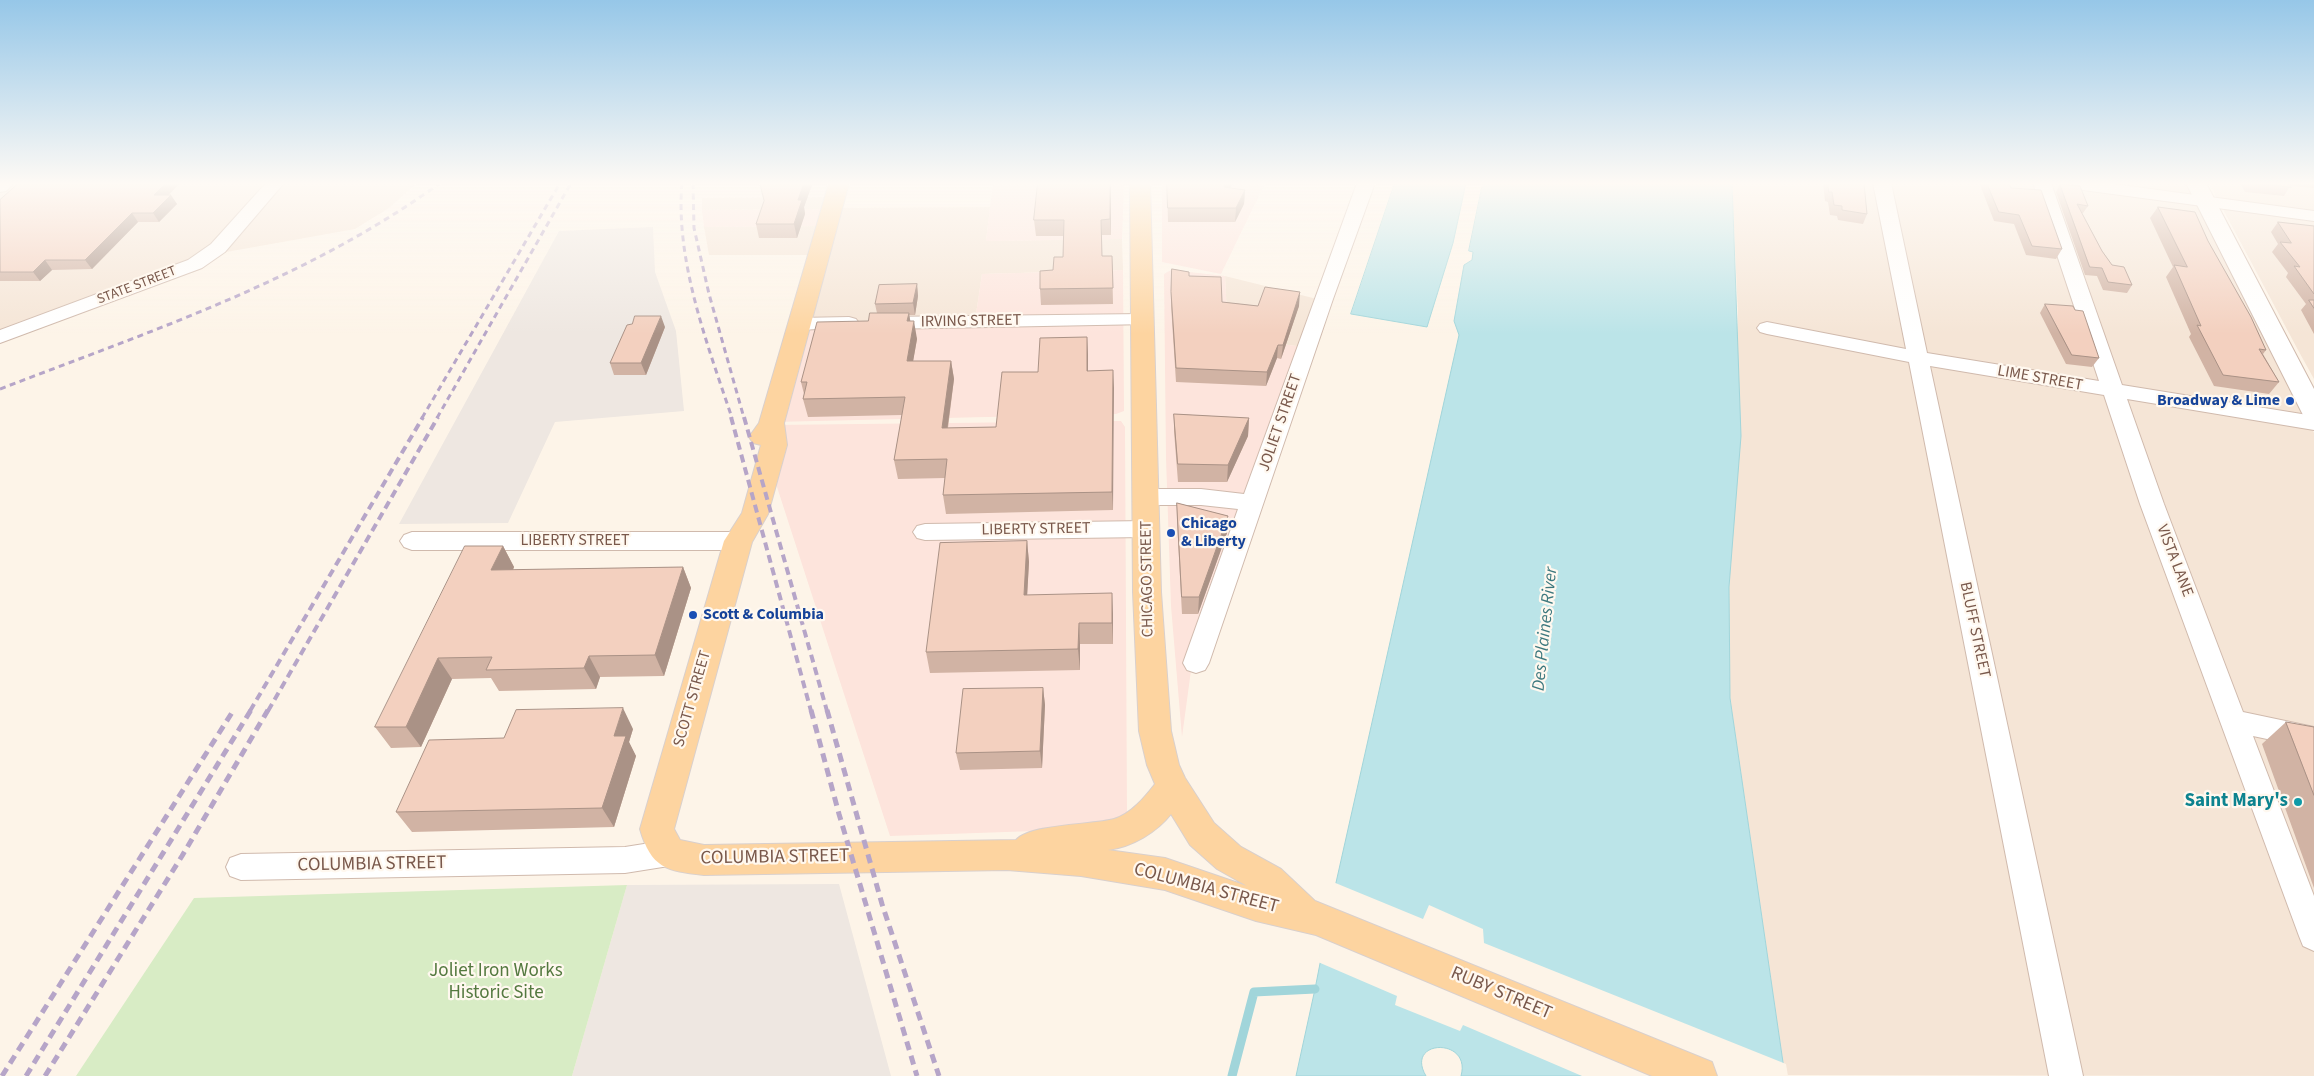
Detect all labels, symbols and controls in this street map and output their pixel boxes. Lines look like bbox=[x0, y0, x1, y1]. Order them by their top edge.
street label: STATE STREET bbox=[95, 263, 179, 309]
street label: IRVING STREET bbox=[921, 312, 1021, 332]
street label: LIME STREET bbox=[1996, 362, 2084, 396]
street label: JOLIET STREET bbox=[1255, 372, 1307, 474]
place label: Broadway & Lime bbox=[2157, 391, 2280, 411]
marker: Broadway & Lime bbox=[2284, 395, 2296, 407]
place label: Chicago & Liberty bbox=[1181, 514, 1246, 552]
street label: LIBERTY STREET bbox=[981, 519, 1091, 541]
street label: CHICAGO STREET bbox=[1137, 521, 1159, 637]
street label: VISTA LANE bbox=[2151, 522, 2197, 600]
marker: Chicago & Liberty bbox=[1165, 527, 1177, 539]
street label: LIBERTY STREET bbox=[520, 531, 630, 551]
water label: Des Plaines River bbox=[1529, 566, 1563, 692]
street label: BLUFF STREET bbox=[1954, 580, 1994, 680]
place label: Scott & Columbia bbox=[703, 605, 824, 625]
marker: Scott & Columbia bbox=[687, 609, 699, 621]
street label: SCOTT STREET bbox=[670, 649, 716, 749]
place label: Saint Mary's bbox=[2184, 791, 2288, 813]
marker: Saint Mary's bbox=[2292, 796, 2304, 808]
street label: COLUMBIA STREET bbox=[700, 845, 850, 871]
street label: COLUMBIA STREET bbox=[297, 852, 447, 878]
street label: COLUMBIA STREET bbox=[1131, 859, 1281, 919]
park label: Joliet Iron Works Historic Site bbox=[429, 961, 563, 1005]
street label: RUBY STREET bbox=[1447, 962, 1555, 1026]

